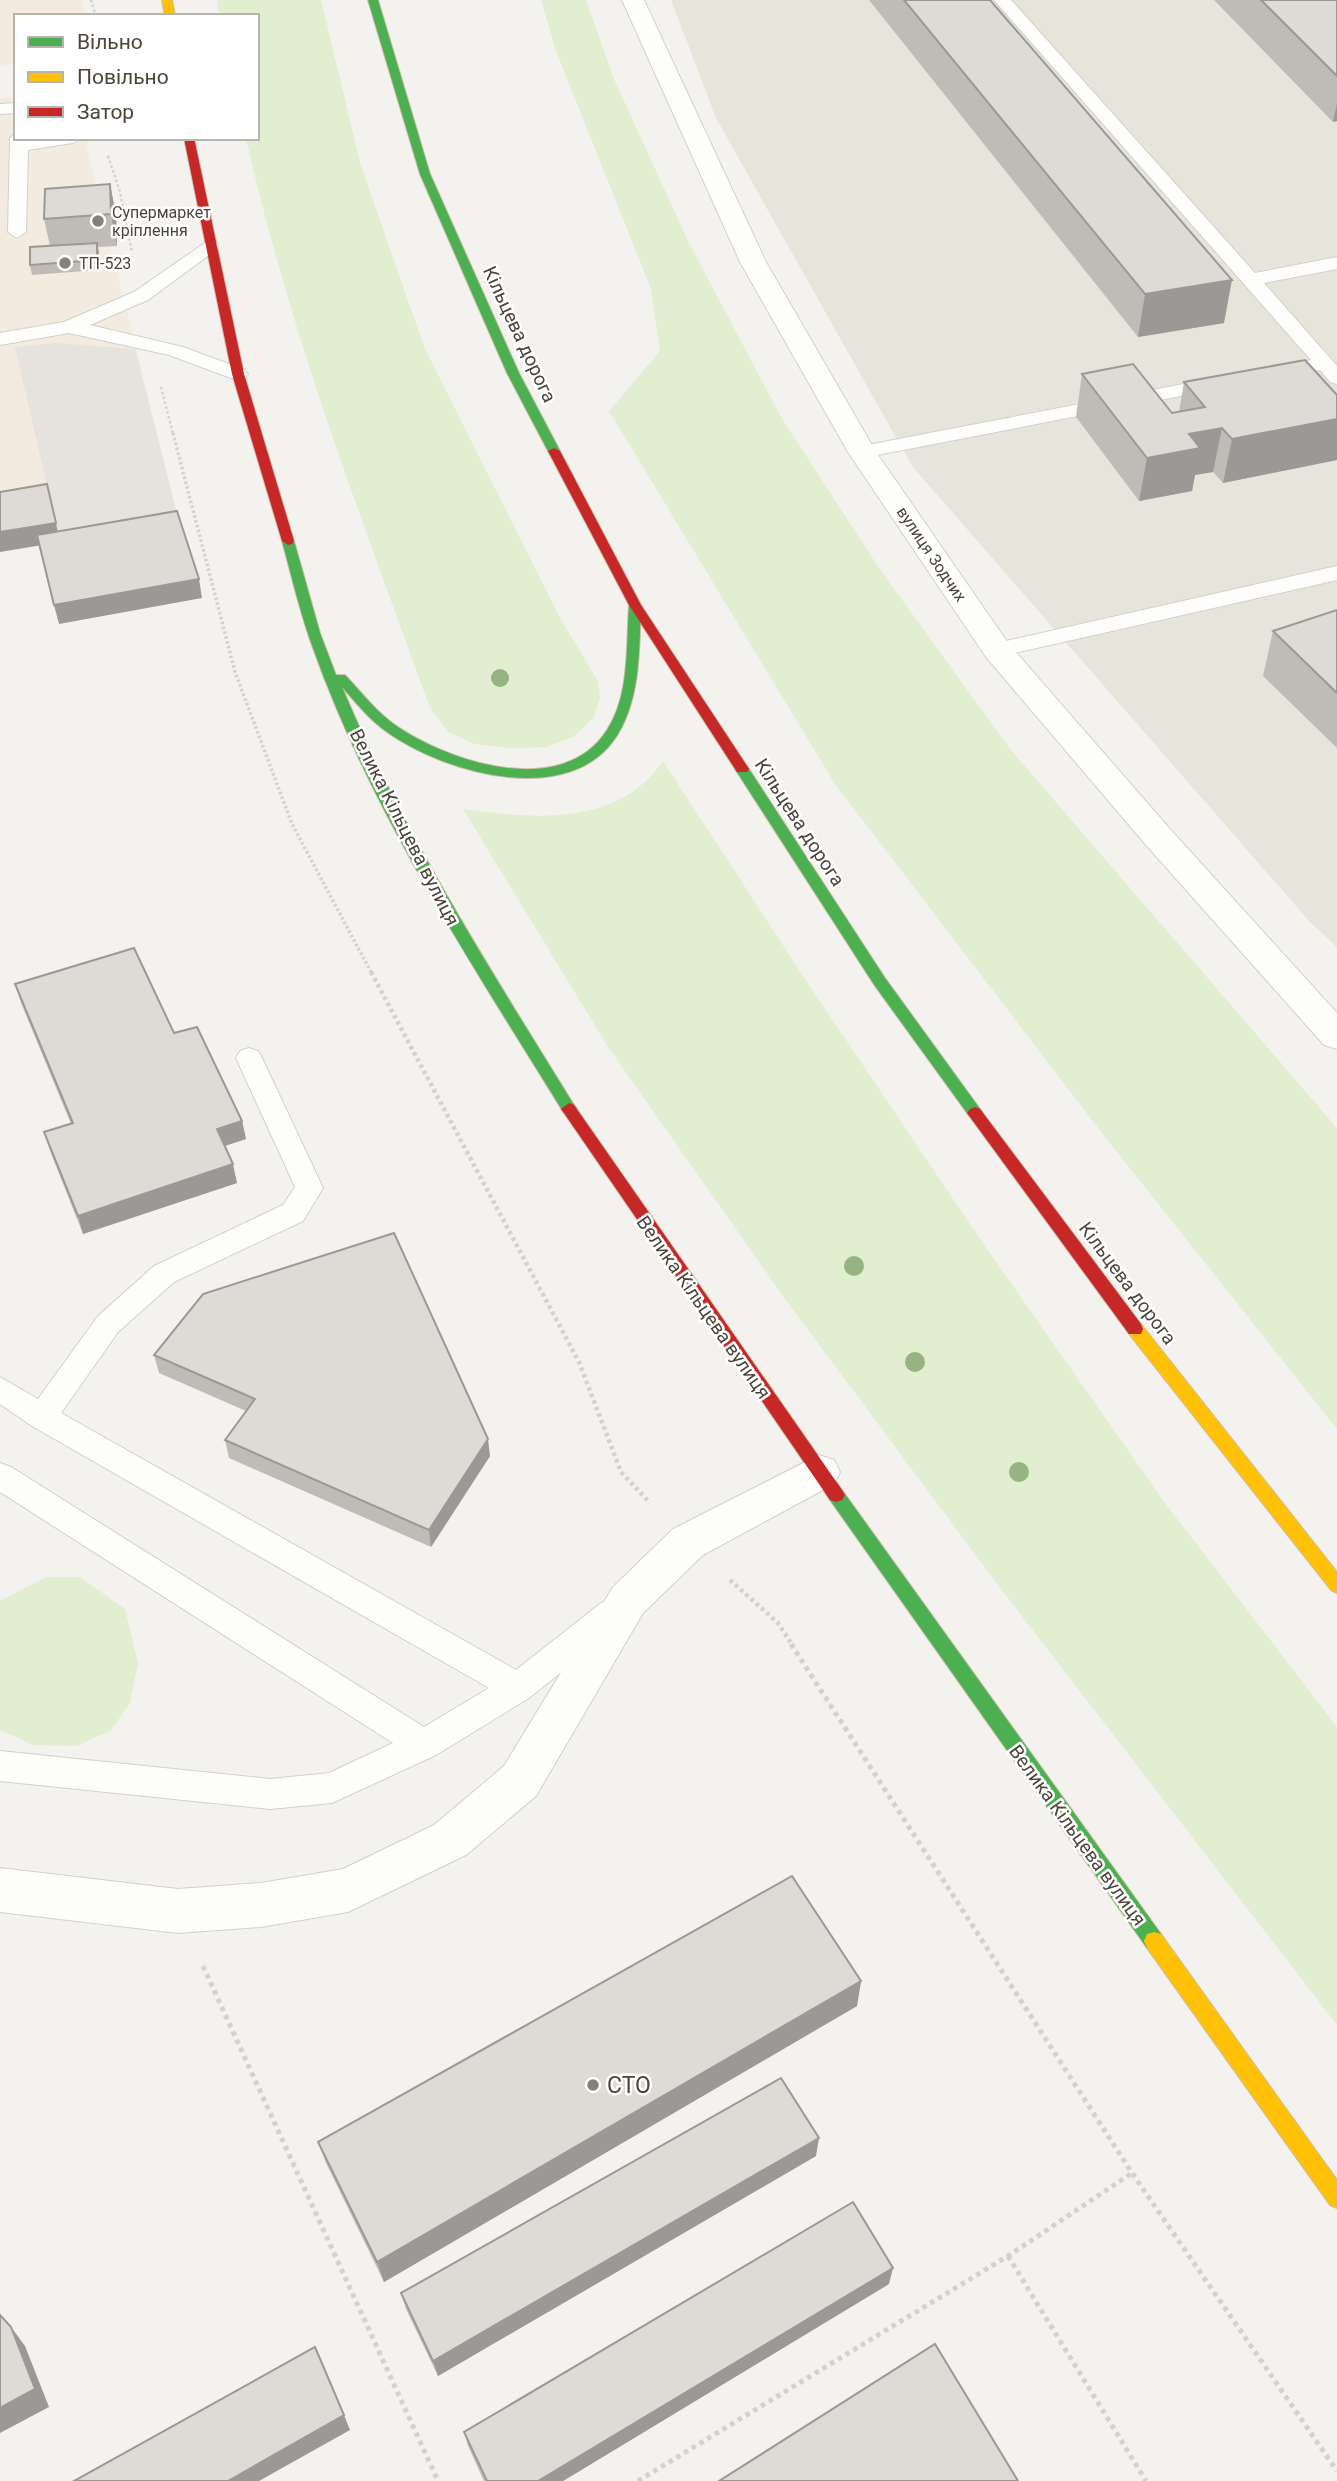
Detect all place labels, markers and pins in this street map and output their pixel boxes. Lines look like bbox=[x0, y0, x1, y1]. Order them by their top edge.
place label: Супермаркет кріплення bbox=[112, 203, 211, 240]
marker: Супермаркет кріплення bbox=[90, 213, 106, 229]
place label: ТП-523 bbox=[79, 254, 131, 273]
marker: ТП-523 bbox=[57, 255, 73, 271]
place label: СТО bbox=[607, 2072, 651, 2099]
marker: СТО bbox=[585, 2077, 601, 2093]

